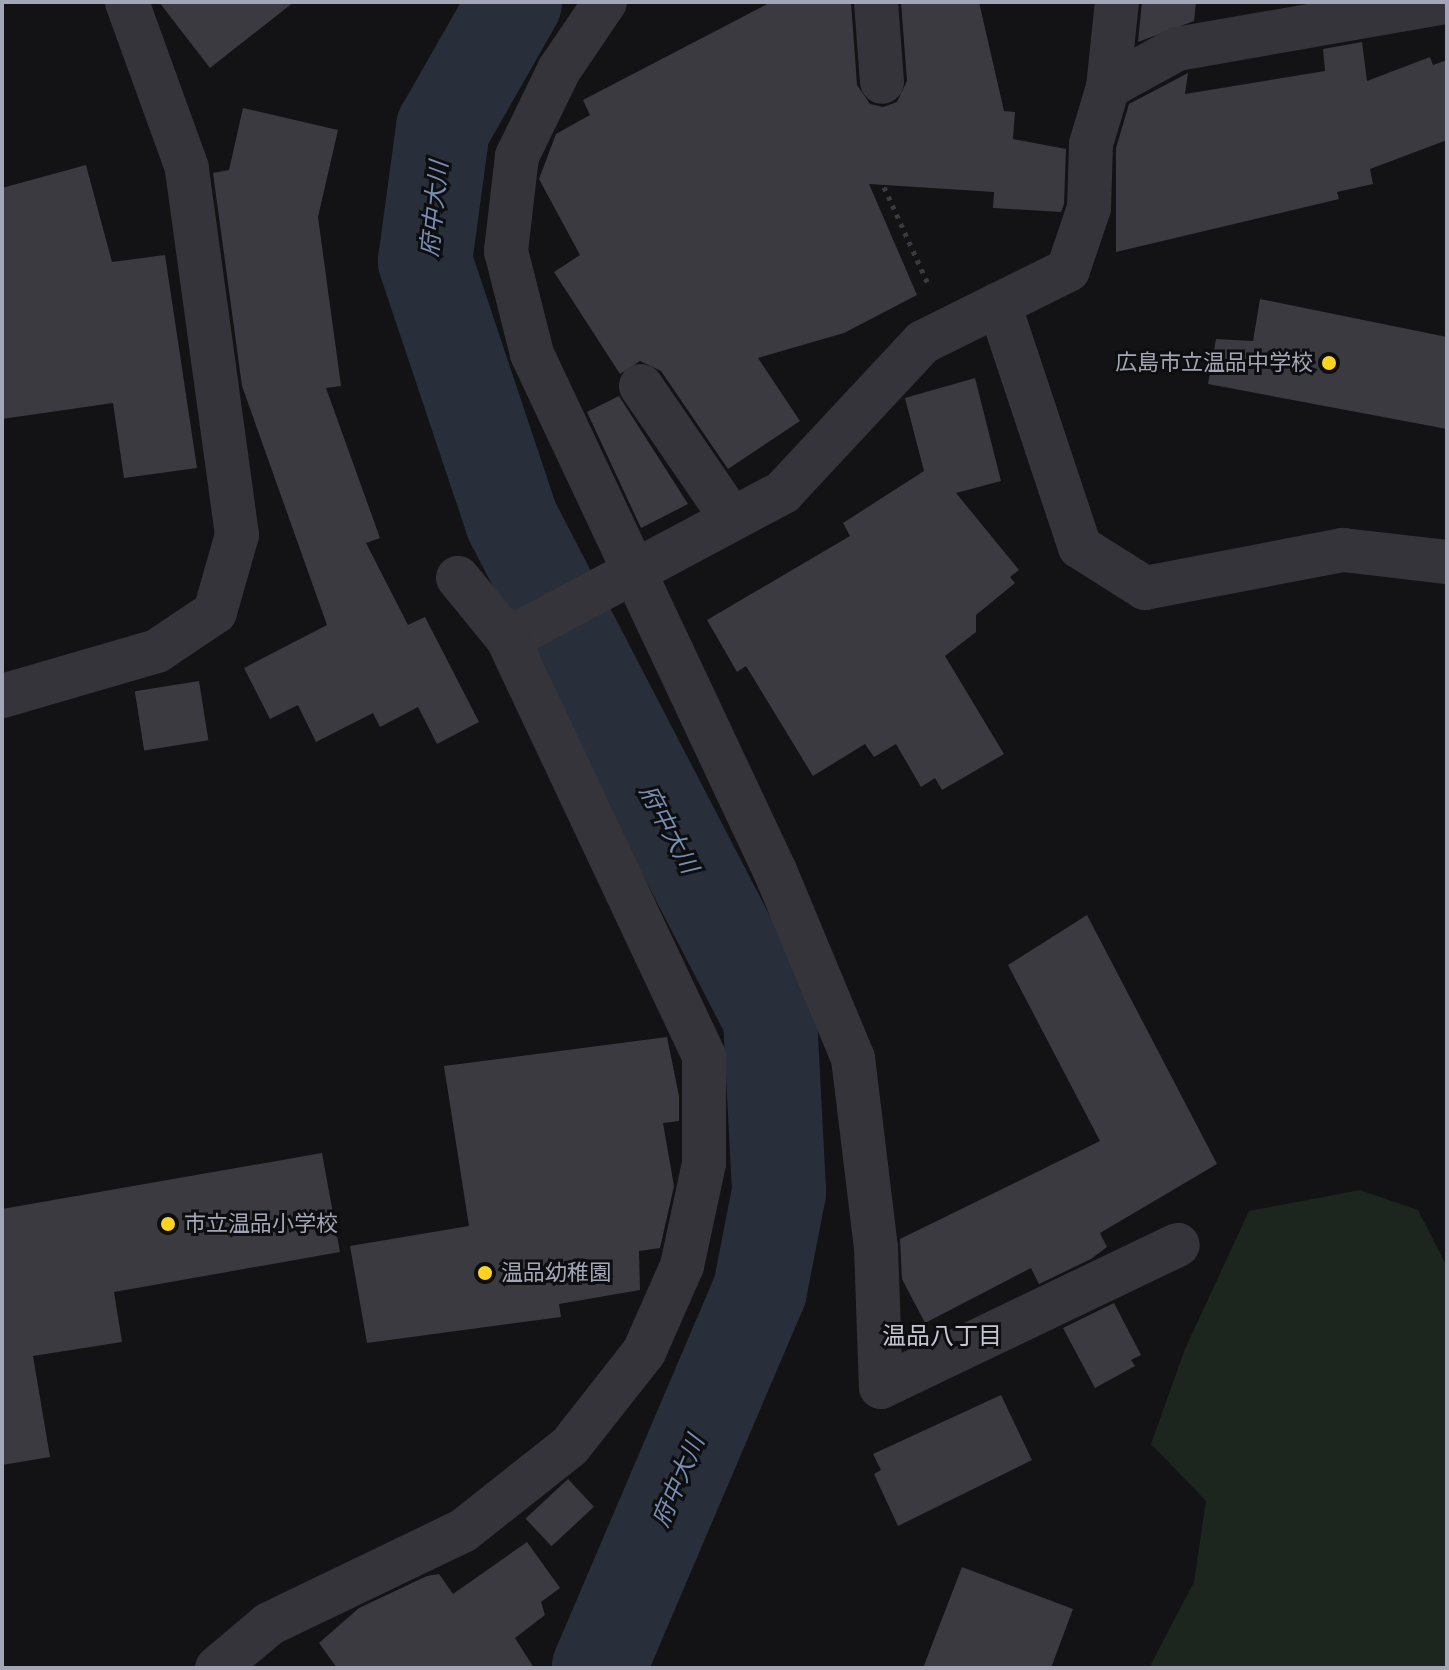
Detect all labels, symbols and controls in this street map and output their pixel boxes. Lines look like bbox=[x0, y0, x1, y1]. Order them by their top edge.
water label: 府中大川 bbox=[415, 160, 453, 258]
place label: 広島市立温品中学校 bbox=[1115, 350, 1313, 376]
marker: 広島市立温品中学校 bbox=[1320, 354, 1338, 372]
water label: 府中大川 bbox=[634, 780, 704, 878]
place label: 市立温品小学校 bbox=[184, 1211, 338, 1237]
marker: 市立温品小学校 bbox=[159, 1215, 177, 1233]
place label: 温品幼稚園 bbox=[501, 1260, 611, 1286]
marker: 温品幼稚園 bbox=[476, 1264, 494, 1282]
district label: 温品八丁目 bbox=[882, 1322, 1002, 1350]
water label: 府中大川 bbox=[646, 1431, 710, 1531]

